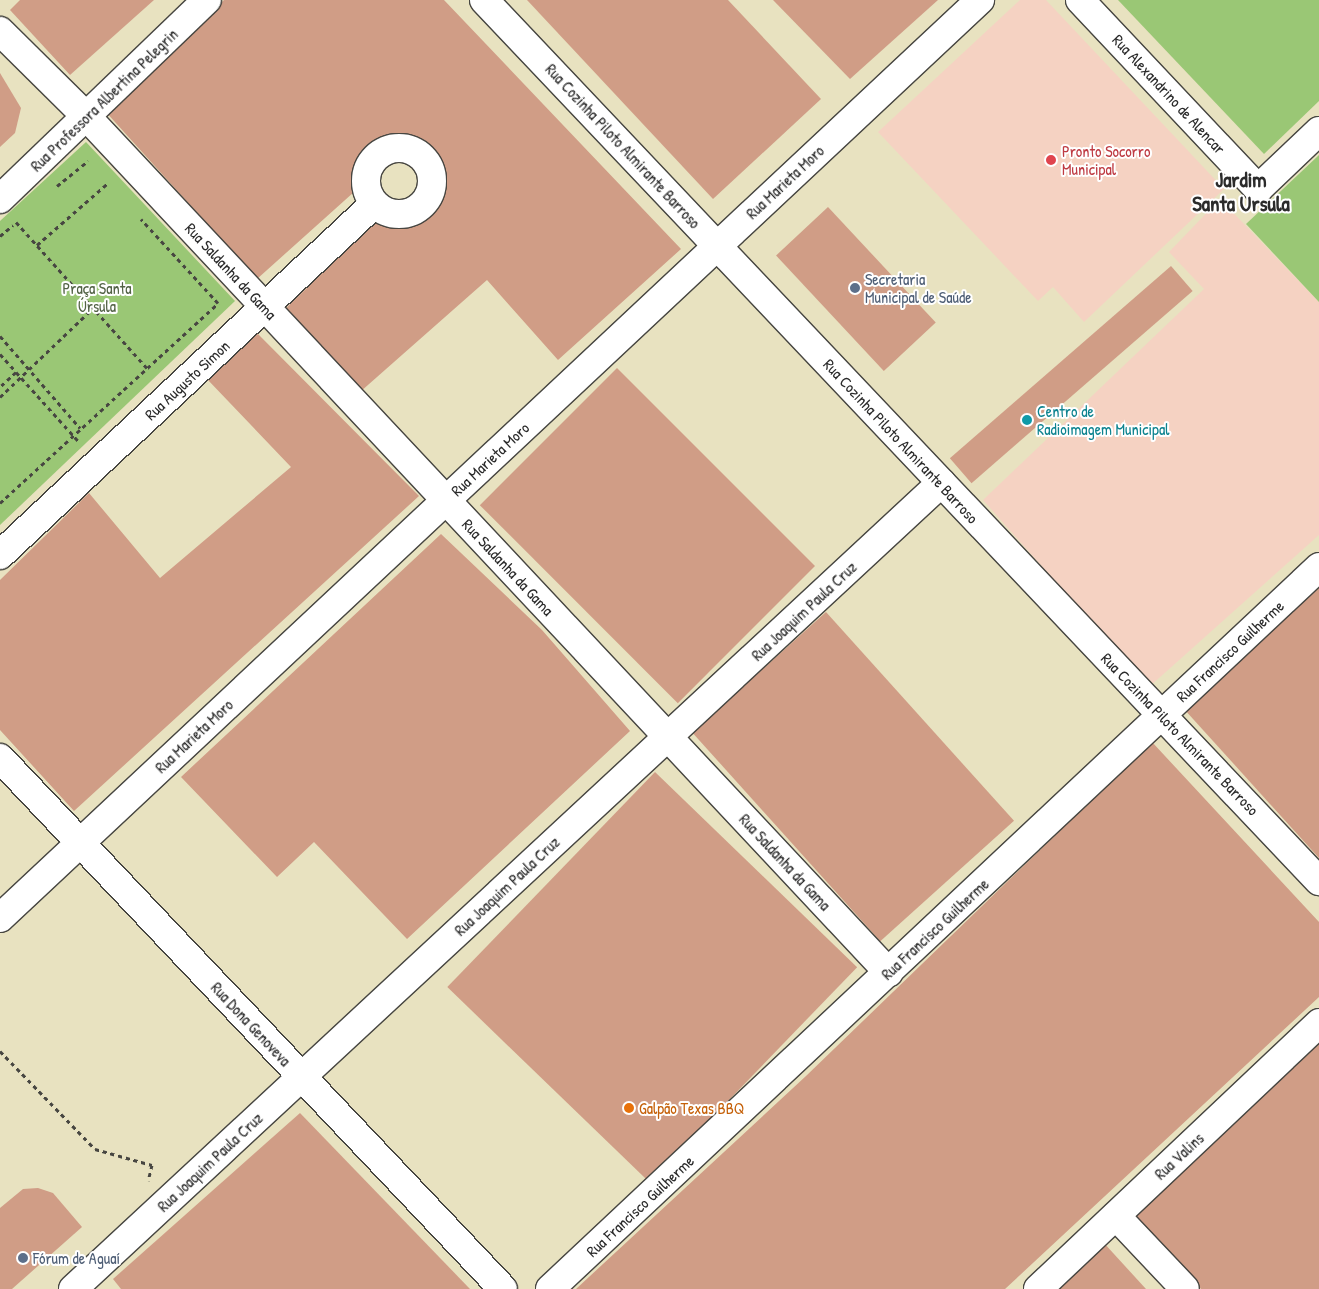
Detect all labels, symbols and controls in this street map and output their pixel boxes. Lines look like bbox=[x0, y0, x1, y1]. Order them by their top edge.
street label: Rua Professora Albertina Pelegrin bbox=[26, 25, 182, 175]
street label: Rua Alexandrino de Alencar bbox=[1109, 30, 1229, 158]
street label: Rua Cozinha Piloto Almirante Barroso bbox=[542, 60, 704, 232]
street label: Rua Marieta Moro bbox=[742, 141, 828, 223]
place label: Pronto Socorro Municipal bbox=[1062, 141, 1150, 179]
marker: Pronto Socorro Municipal bbox=[1044, 153, 1058, 167]
district label: Jardim Santa Ursula bbox=[1192, 167, 1290, 217]
street label: Rua Saldanha da Gama bbox=[181, 219, 281, 323]
place label: Secretaria Municipal de Saúde bbox=[865, 269, 971, 307]
park label: Praça Santa Úrsula bbox=[63, 278, 131, 316]
marker: Secretaria Municipal de Saúde bbox=[849, 282, 861, 294]
street label: Rua Augusto Simon bbox=[141, 336, 233, 424]
street label: Rua Cozinha Piloto Almirante Barroso bbox=[820, 355, 982, 527]
place label: Centro de Radioimagem Municipal bbox=[1037, 401, 1169, 439]
marker: Centro de Radioimagem Municipal bbox=[1021, 414, 1033, 426]
street label: Rua Marieta Moro bbox=[447, 418, 533, 500]
street label: Rua Saldanha da Gama bbox=[458, 515, 558, 619]
street label: Rua Joaquim Paula Cruz bbox=[747, 557, 861, 665]
street label: Rua Francisco Guilherme bbox=[1172, 596, 1288, 706]
street label: Rua Cozinha Piloto Almirante Barroso bbox=[1097, 649, 1263, 819]
street label: Rua Marieta Moro bbox=[151, 695, 237, 777]
street label: Rua Saldanha da Gama bbox=[735, 810, 835, 914]
street label: Rua Joaquim Paula Cruz bbox=[450, 832, 564, 940]
street label: Rua Francisco Guilherme bbox=[877, 874, 993, 984]
street label: Rua Dona Genoveva bbox=[207, 978, 295, 1070]
place label: Galpão Texas BBQ bbox=[639, 1098, 744, 1118]
marker: Galpão Texas BBQ bbox=[623, 1102, 635, 1114]
street label: Rua Joaquim Paula Cruz bbox=[153, 1108, 267, 1216]
street label: Rua Valins bbox=[1150, 1128, 1208, 1184]
street label: Rua Francisco Guilherme bbox=[582, 1151, 698, 1261]
place label: Fórum de Aguaí bbox=[33, 1248, 120, 1268]
marker: Fórum de Aguaí bbox=[17, 1252, 29, 1264]

